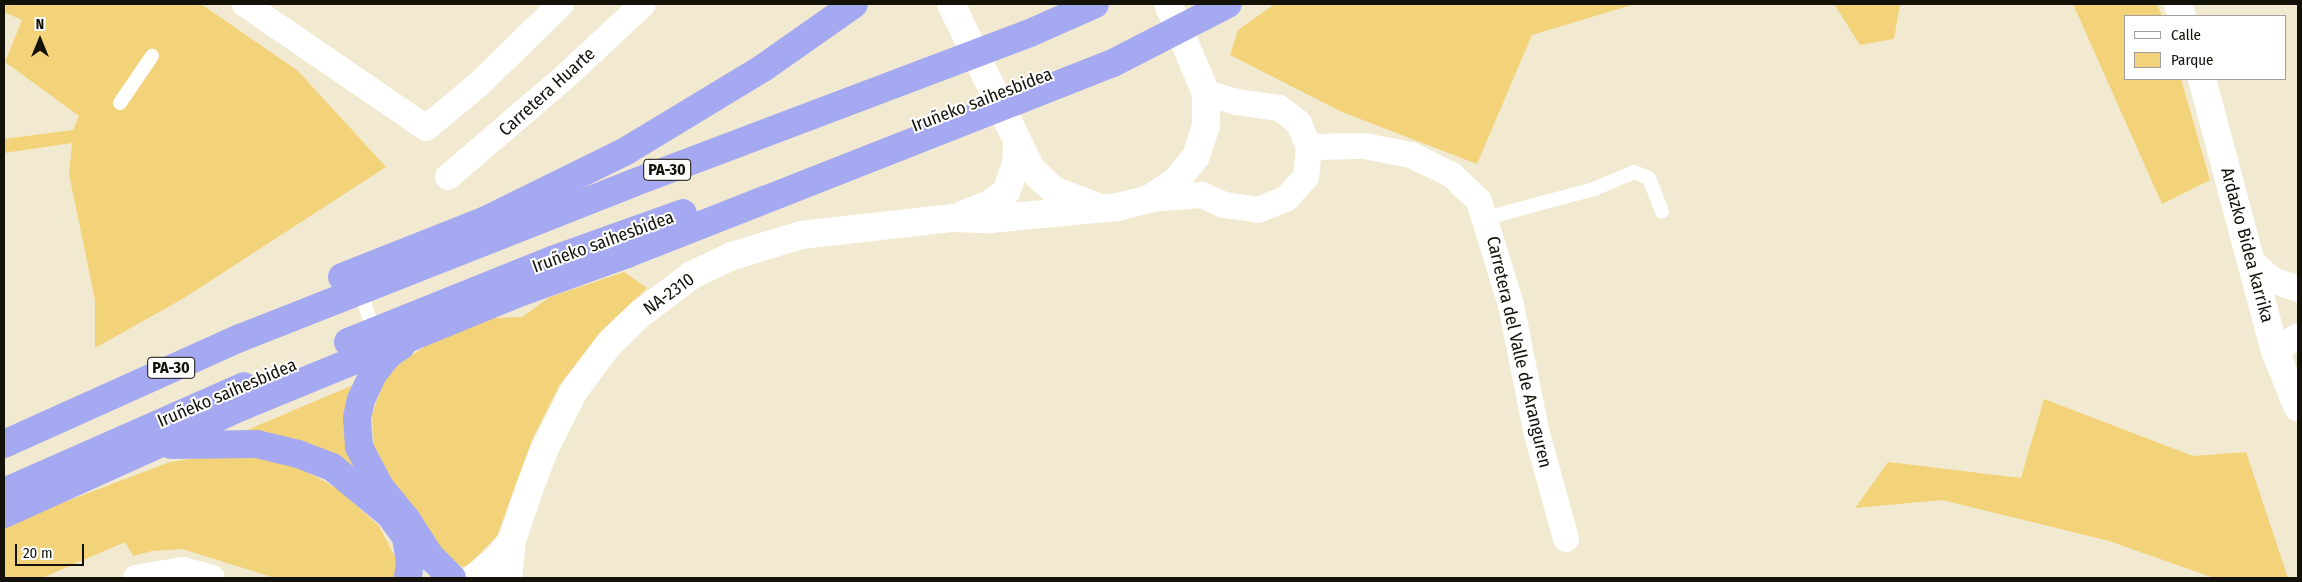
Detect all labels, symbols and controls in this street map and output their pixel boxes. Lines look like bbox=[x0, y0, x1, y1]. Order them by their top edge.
north arrow bbox=[15, 15, 65, 65]
legend bbox=[2124, 15, 2287, 80]
text: N bbox=[36, 16, 44, 33]
text: Calle bbox=[2171, 26, 2201, 44]
street label: Carretera Huarte bbox=[494, 43, 600, 141]
text: Parque bbox=[2171, 51, 2214, 69]
street label: Iruñeko saihesbidea bbox=[909, 63, 1055, 137]
road number: PA-30 bbox=[642, 156, 692, 184]
street label: Ardazko Bidea karrika bbox=[2216, 165, 2278, 325]
street label: Iruñeko saihesbidea bbox=[529, 206, 677, 278]
street label: Carretera del Valle de Aranguren bbox=[1482, 234, 1556, 470]
street label: NA-2310 bbox=[639, 268, 699, 320]
road number: PA-30 bbox=[146, 354, 196, 382]
street label: Iruñeko saihesbidea bbox=[154, 354, 300, 432]
scale bar bbox=[18, 534, 86, 566]
text: 20 m bbox=[23, 544, 53, 562]

